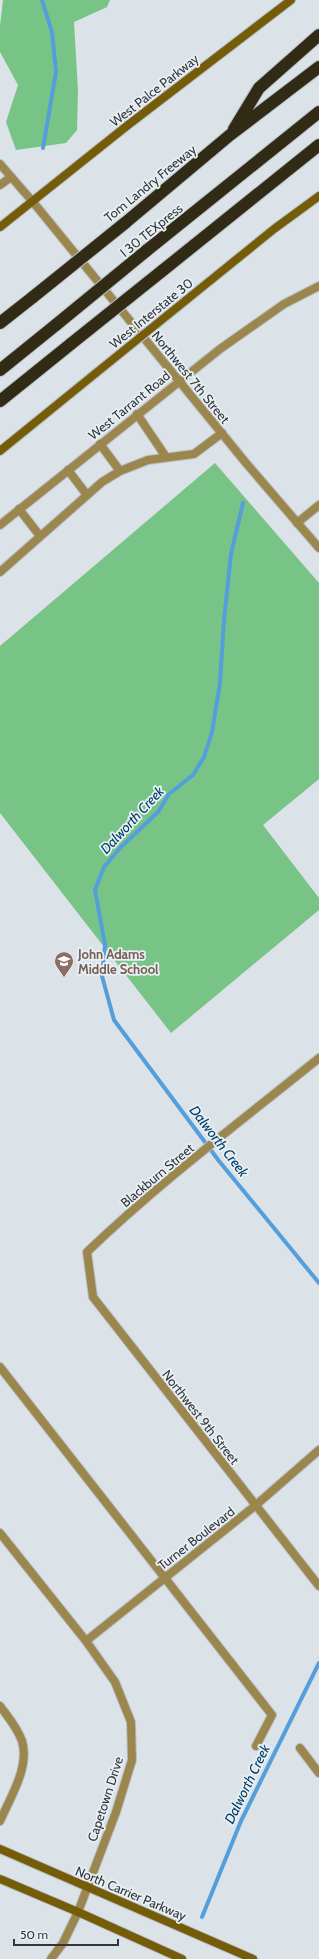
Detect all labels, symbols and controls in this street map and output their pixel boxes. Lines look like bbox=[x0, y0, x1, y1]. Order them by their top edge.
street label: West Palce Parkway bbox=[106, 50, 202, 130]
street label: Tom Landry Freeway bbox=[101, 141, 200, 225]
street label: I 30 TEXpress bbox=[117, 200, 186, 260]
street label: West Interstate 30 bbox=[106, 275, 196, 351]
street label: Northwest 7th Street bbox=[149, 327, 234, 427]
street label: West Tarrant Road bbox=[85, 367, 173, 443]
water label: Dalworth Creek bbox=[96, 782, 169, 858]
place label: John Adams Middle School bbox=[77, 946, 159, 977]
school or university icon: John Adams Middle School bbox=[53, 950, 75, 978]
water label: Dalworth Creek bbox=[185, 1102, 253, 1181]
street label: Blackburn Street bbox=[117, 1139, 197, 1210]
street label: Northwest 9th Street bbox=[159, 1367, 243, 1468]
street label: Turner Boulevard bbox=[155, 1503, 237, 1573]
water label: Dalworth Creek bbox=[220, 1741, 274, 1827]
street label: Capetown Drive bbox=[84, 1754, 126, 1843]
street label: North Carrier Parkway bbox=[73, 1862, 189, 1924]
scale bar bbox=[14, 1921, 118, 1947]
text: 50 m bbox=[20, 1927, 48, 1942]

